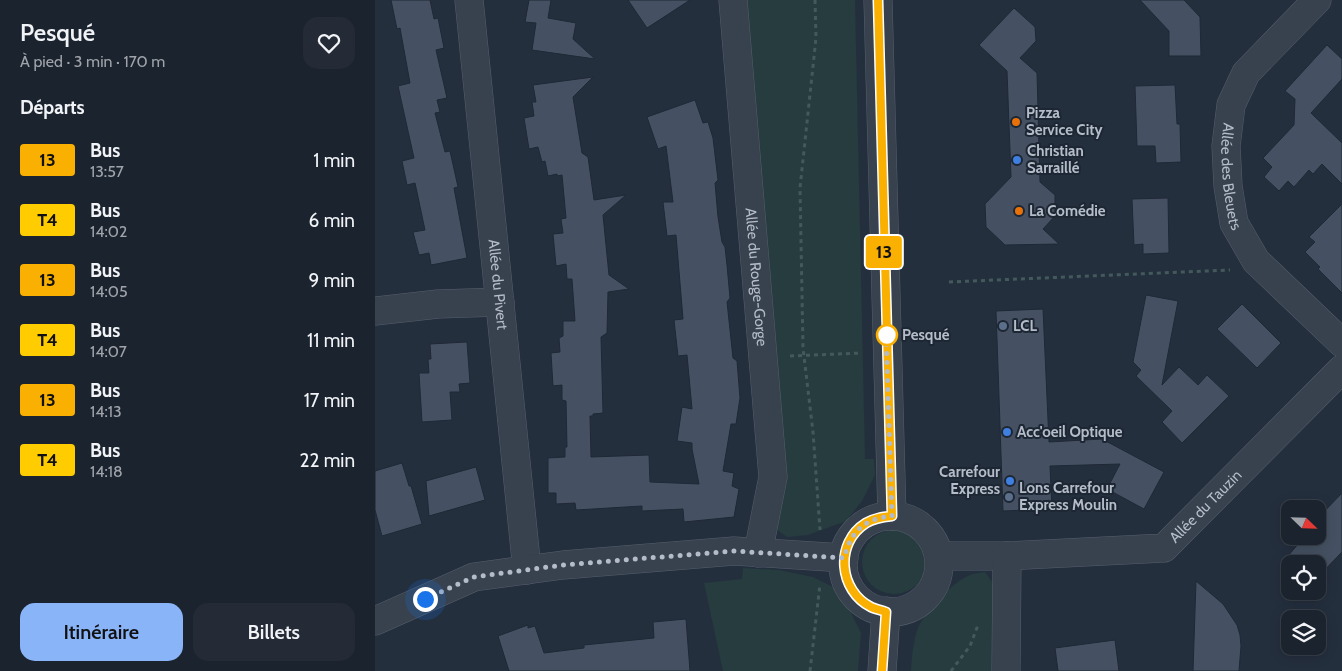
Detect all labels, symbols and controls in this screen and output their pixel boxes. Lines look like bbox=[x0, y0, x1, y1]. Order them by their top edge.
button: heart bbox=[303, 17, 355, 69]
text: Pesqué bbox=[20, 18, 95, 47]
text: À pied · 3 min · 170 m bbox=[20, 52, 165, 71]
text: Départs bbox=[20, 96, 85, 119]
place label: Pizza Service City bbox=[1026, 104, 1104, 139]
marker: Pizza Service City bbox=[1010, 116, 1022, 128]
street label: Allée des Bleuets bbox=[1217, 122, 1245, 233]
text: Bus bbox=[90, 139, 120, 162]
place label: Christian Sarraillé bbox=[1027, 142, 1084, 177]
text: 13 bbox=[39, 149, 56, 171]
text: 1 min bbox=[313, 149, 355, 172]
marker: Christian Sarraillé bbox=[1011, 154, 1023, 166]
text: 13:57 bbox=[90, 162, 124, 181]
text: Bus bbox=[90, 199, 120, 222]
place label: La Comédie bbox=[1029, 202, 1106, 220]
marker: La Comédie bbox=[1013, 205, 1025, 217]
street label: Allée du Rouge-Gorge bbox=[741, 207, 771, 347]
text: T4 bbox=[37, 209, 58, 231]
text: 6 min bbox=[309, 209, 355, 232]
text: 14:02 bbox=[90, 222, 127, 241]
line badge: 13 bbox=[861, 236, 907, 268]
street label: Allée du Pivert bbox=[484, 238, 512, 331]
text: 13 bbox=[876, 241, 892, 263]
text: Bus bbox=[90, 259, 120, 282]
text: 13 bbox=[39, 269, 56, 291]
text: 9 min bbox=[309, 269, 355, 292]
text: 14:05 bbox=[90, 282, 128, 301]
place label: LCL bbox=[1013, 317, 1037, 335]
text: Bus bbox=[90, 319, 120, 342]
marker: LCL bbox=[997, 320, 1009, 332]
marker: Pesqué bbox=[876, 324, 898, 346]
place label: Pesqué bbox=[902, 326, 950, 344]
text: T4 bbox=[37, 329, 58, 351]
text: 11 min bbox=[307, 329, 355, 352]
text: 14:07 bbox=[90, 342, 127, 361]
text: Bus bbox=[90, 379, 120, 402]
text: 13 bbox=[39, 389, 56, 411]
text: 17 min bbox=[304, 389, 355, 412]
text: 14:13 bbox=[90, 402, 122, 421]
place label: Acc'oeil Optique bbox=[1017, 423, 1123, 441]
marker: Acc'oeil Optique bbox=[1001, 426, 1013, 438]
text: Bus bbox=[90, 439, 120, 462]
text: T4 bbox=[37, 449, 58, 471]
text: 22 min bbox=[300, 449, 355, 472]
text: 14:18 bbox=[90, 462, 123, 481]
place label: Carrefour Express bbox=[939, 463, 1000, 498]
street label: Allée du Tauzin bbox=[1165, 466, 1245, 546]
marker: Carrefour Express bbox=[1004, 475, 1016, 487]
place label: Lons Carrefour Express Moulin bbox=[1019, 479, 1117, 514]
marker: Lons Carrefour Express Moulin bbox=[1003, 491, 1015, 503]
north arrow bbox=[1281, 500, 1326, 545]
map controls bbox=[1281, 500, 1326, 655]
button: locate bbox=[1281, 555, 1326, 600]
your location bbox=[413, 587, 438, 612]
button: Itinéraire bbox=[20, 603, 183, 661]
button: Billets bbox=[193, 603, 355, 661]
button: layers bbox=[1281, 610, 1326, 655]

